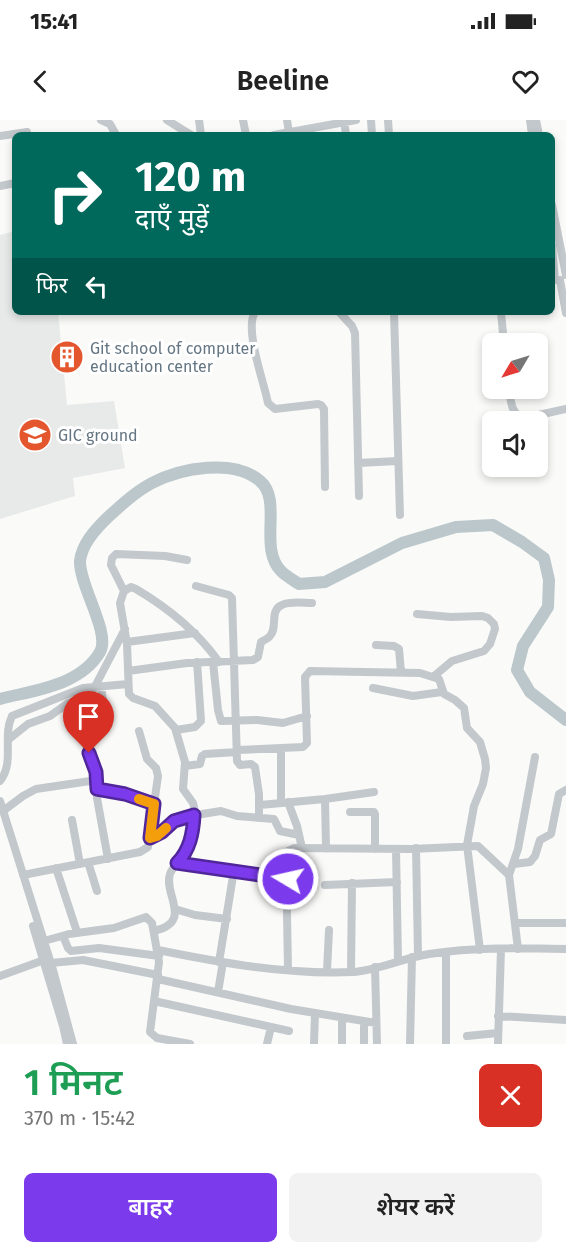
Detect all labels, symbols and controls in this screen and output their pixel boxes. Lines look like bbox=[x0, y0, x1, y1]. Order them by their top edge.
text: 15:41 bbox=[30, 8, 78, 35]
icon: back bbox=[24, 65, 57, 98]
text: Beeline bbox=[237, 65, 329, 97]
icon: heart bbox=[509, 65, 542, 98]
text: 120 m bbox=[135, 152, 246, 202]
icon: right bbox=[36, 156, 114, 234]
text: दाएँ मुड़ें bbox=[135, 203, 209, 235]
icon: left bbox=[80, 270, 113, 303]
text: फिर bbox=[36, 272, 68, 299]
north arrow bbox=[482, 333, 548, 399]
map controls bbox=[482, 333, 548, 477]
building icon: Git school of computer education center bbox=[49, 339, 85, 375]
place label: Git school of computer education center bbox=[90, 339, 256, 376]
button: sound bbox=[482, 411, 548, 477]
school or university icon: GIC ground bbox=[17, 417, 53, 453]
place label: GIC ground bbox=[58, 426, 138, 445]
pin bbox=[63, 691, 114, 753]
icon: arrive bbox=[72, 700, 105, 733]
position arrow bbox=[256, 847, 320, 911]
text: 1 मिनट bbox=[24, 1061, 122, 1105]
button: close bbox=[479, 1064, 542, 1127]
text: 370 m · 15:42 bbox=[24, 1106, 135, 1130]
button: बाहर bbox=[24, 1173, 277, 1242]
button: शेयर करें bbox=[289, 1173, 542, 1242]

